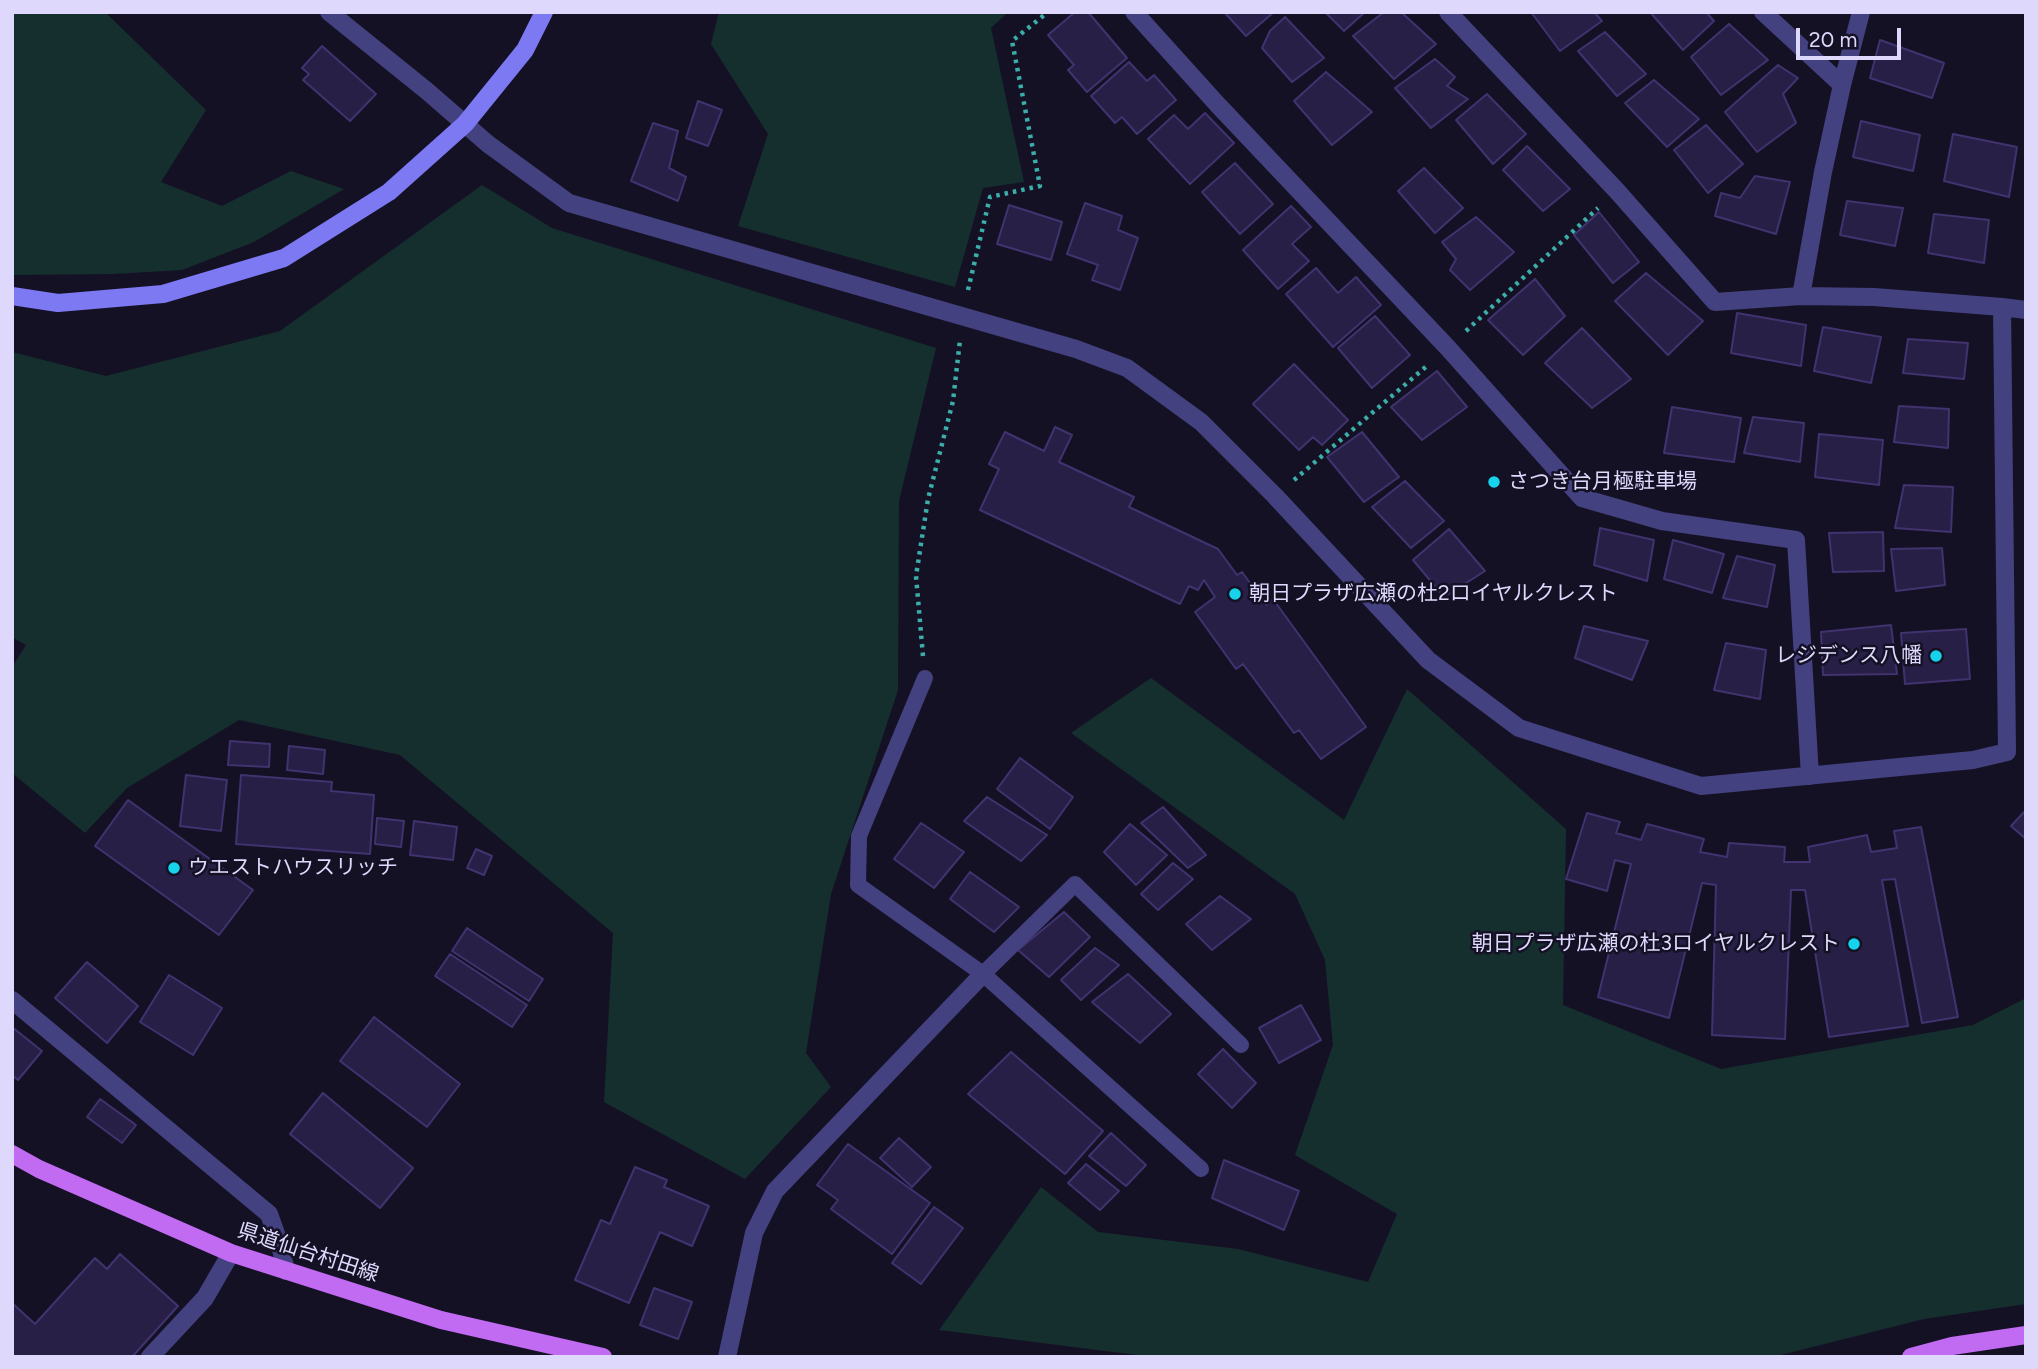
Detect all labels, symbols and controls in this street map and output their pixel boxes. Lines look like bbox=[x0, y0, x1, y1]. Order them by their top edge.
scale bar bbox=[1800, 14, 1905, 58]
text: 20 m bbox=[1809, 27, 1857, 52]
place label: さつき台月極駐車場 bbox=[1508, 469, 1697, 495]
marker: さつき台月極駐車場 bbox=[1486, 474, 1502, 490]
place label: 朝日プラザ広瀬の杜2ロイヤルクレスト bbox=[1249, 581, 1618, 607]
marker: 朝日プラザ広瀬の杜2ロイヤルクレスト bbox=[1227, 586, 1243, 602]
place label: レジデンス八幡 bbox=[1775, 643, 1922, 669]
marker: レジデンス八幡 bbox=[1928, 648, 1944, 664]
place label: ウエストハウスリッチ bbox=[188, 855, 398, 881]
marker: ウエストハウスリッチ bbox=[166, 860, 182, 876]
place label: 朝日プラザ広瀬の杜3ロイヤルクレスト bbox=[1472, 931, 1840, 957]
marker: 朝日プラザ広瀬の杜3ロイヤルクレスト bbox=[1846, 936, 1862, 952]
street label: 県道仙台村田線 bbox=[234, 1218, 382, 1288]

